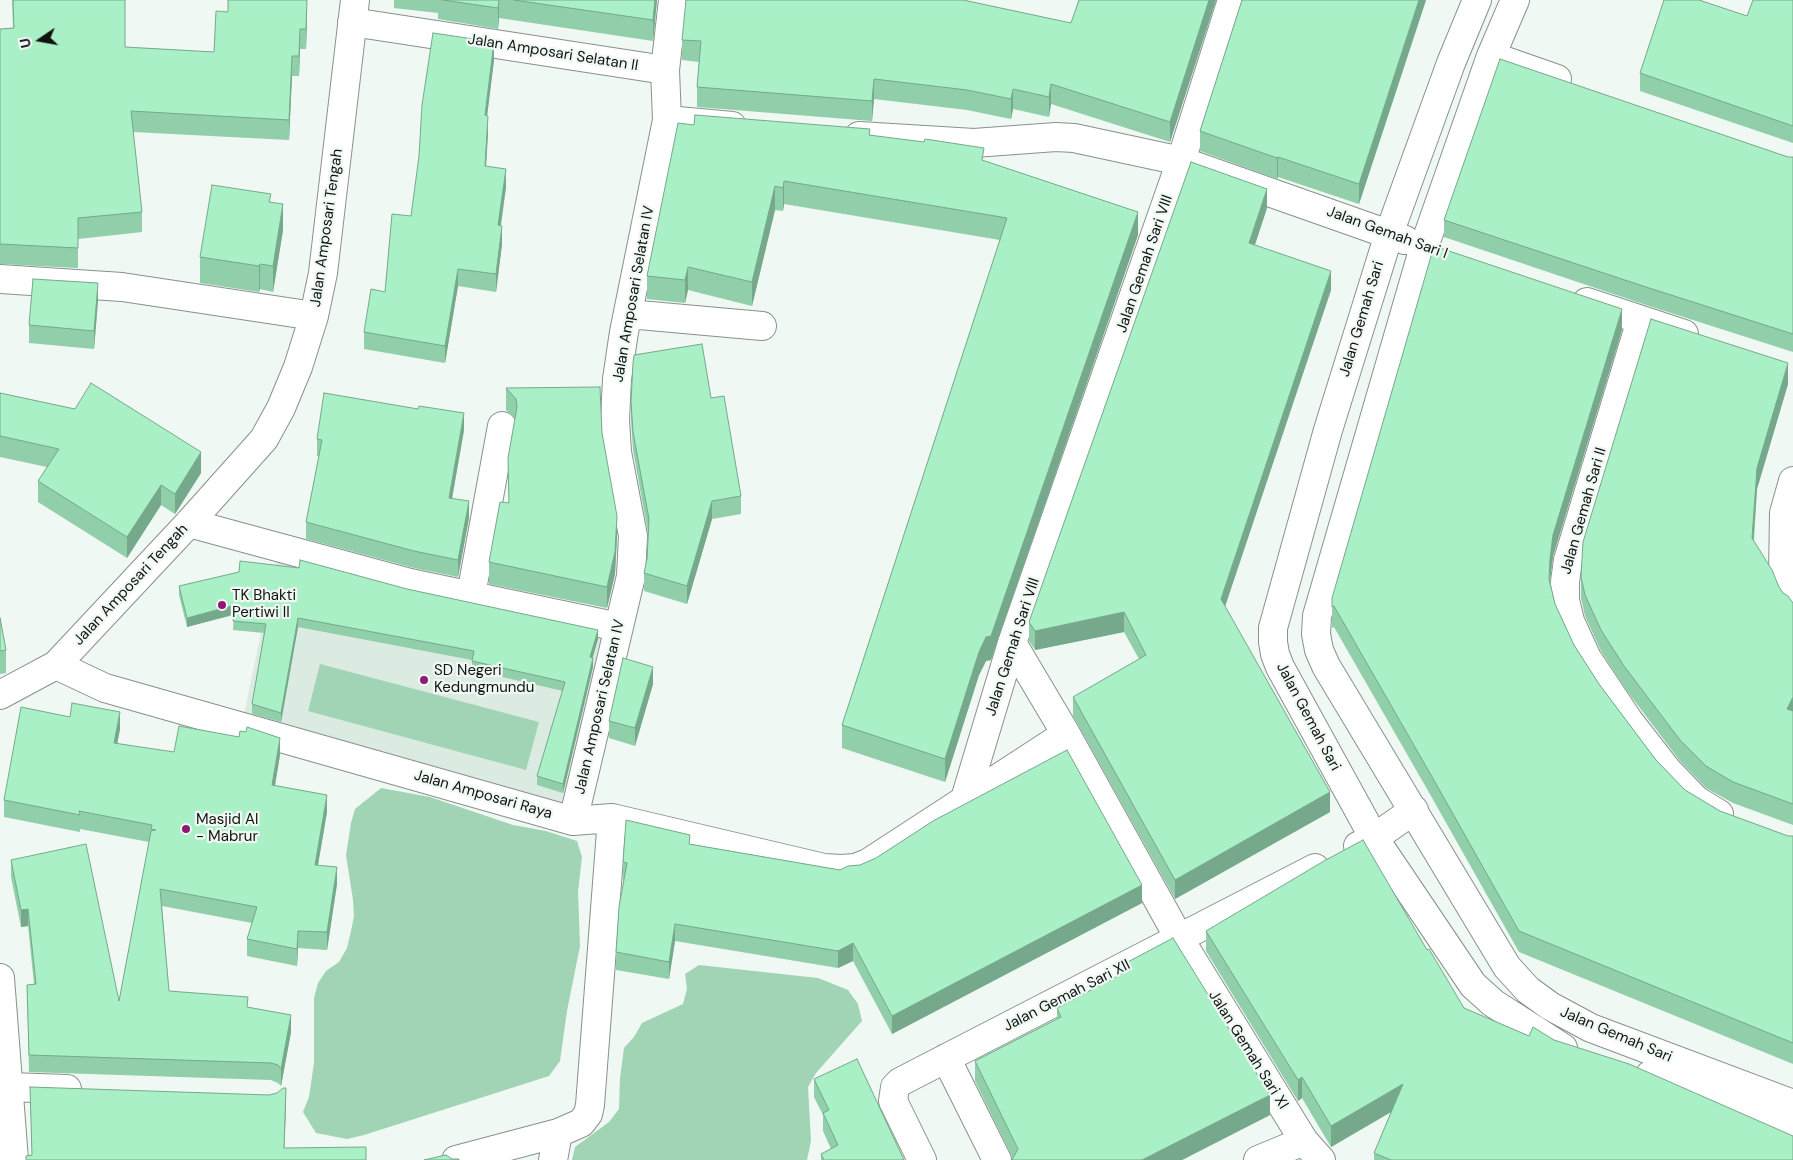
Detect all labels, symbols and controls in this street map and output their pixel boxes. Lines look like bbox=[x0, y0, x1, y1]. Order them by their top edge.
north arrow bbox=[15, 15, 65, 65]
street label: Jalan Amposari Selatan II bbox=[466, 31, 640, 75]
text: U bbox=[16, 37, 35, 50]
street label: Jalan Amposari Tengah bbox=[307, 148, 347, 308]
street label: Jalan Gemah Sari VIII bbox=[1113, 193, 1177, 335]
street label: Jalan Gemah Sari I bbox=[1324, 203, 1450, 263]
street label: Jalan Amposari Selatan IV bbox=[610, 204, 658, 384]
street label: Jalan Gemah Sari bbox=[1336, 259, 1388, 379]
street label: Jalan Gemah Sari II bbox=[1557, 446, 1611, 576]
street label: Jalan Amposari Tengah bbox=[70, 521, 192, 649]
street label: Jalan Gemah Sari VIII bbox=[982, 576, 1044, 718]
place label: TK Bhakti Pertiwi II bbox=[232, 587, 296, 622]
marker: TK Bhakti Pertiwi II bbox=[216, 599, 228, 611]
street label: Jalan Amposari Selatan IV bbox=[571, 618, 629, 796]
street label: Jalan Gemah Sari bbox=[1272, 660, 1344, 774]
place label: SD Negeri Kedungmundu bbox=[434, 662, 534, 697]
marker: SD Negeri Kedungmundu bbox=[418, 674, 430, 686]
street label: Jalan Amposari Raya bbox=[412, 767, 554, 823]
place label: Masjid Al - Mabrur bbox=[196, 811, 258, 846]
marker: Masjid Al - Mabrur bbox=[180, 823, 192, 835]
street label: Jalan Gemah Sari XII bbox=[1001, 956, 1133, 1036]
street label: Jalan Gemah Sari XI bbox=[1204, 987, 1292, 1113]
street label: Jalan Gemah Sari bbox=[1557, 1003, 1675, 1067]

